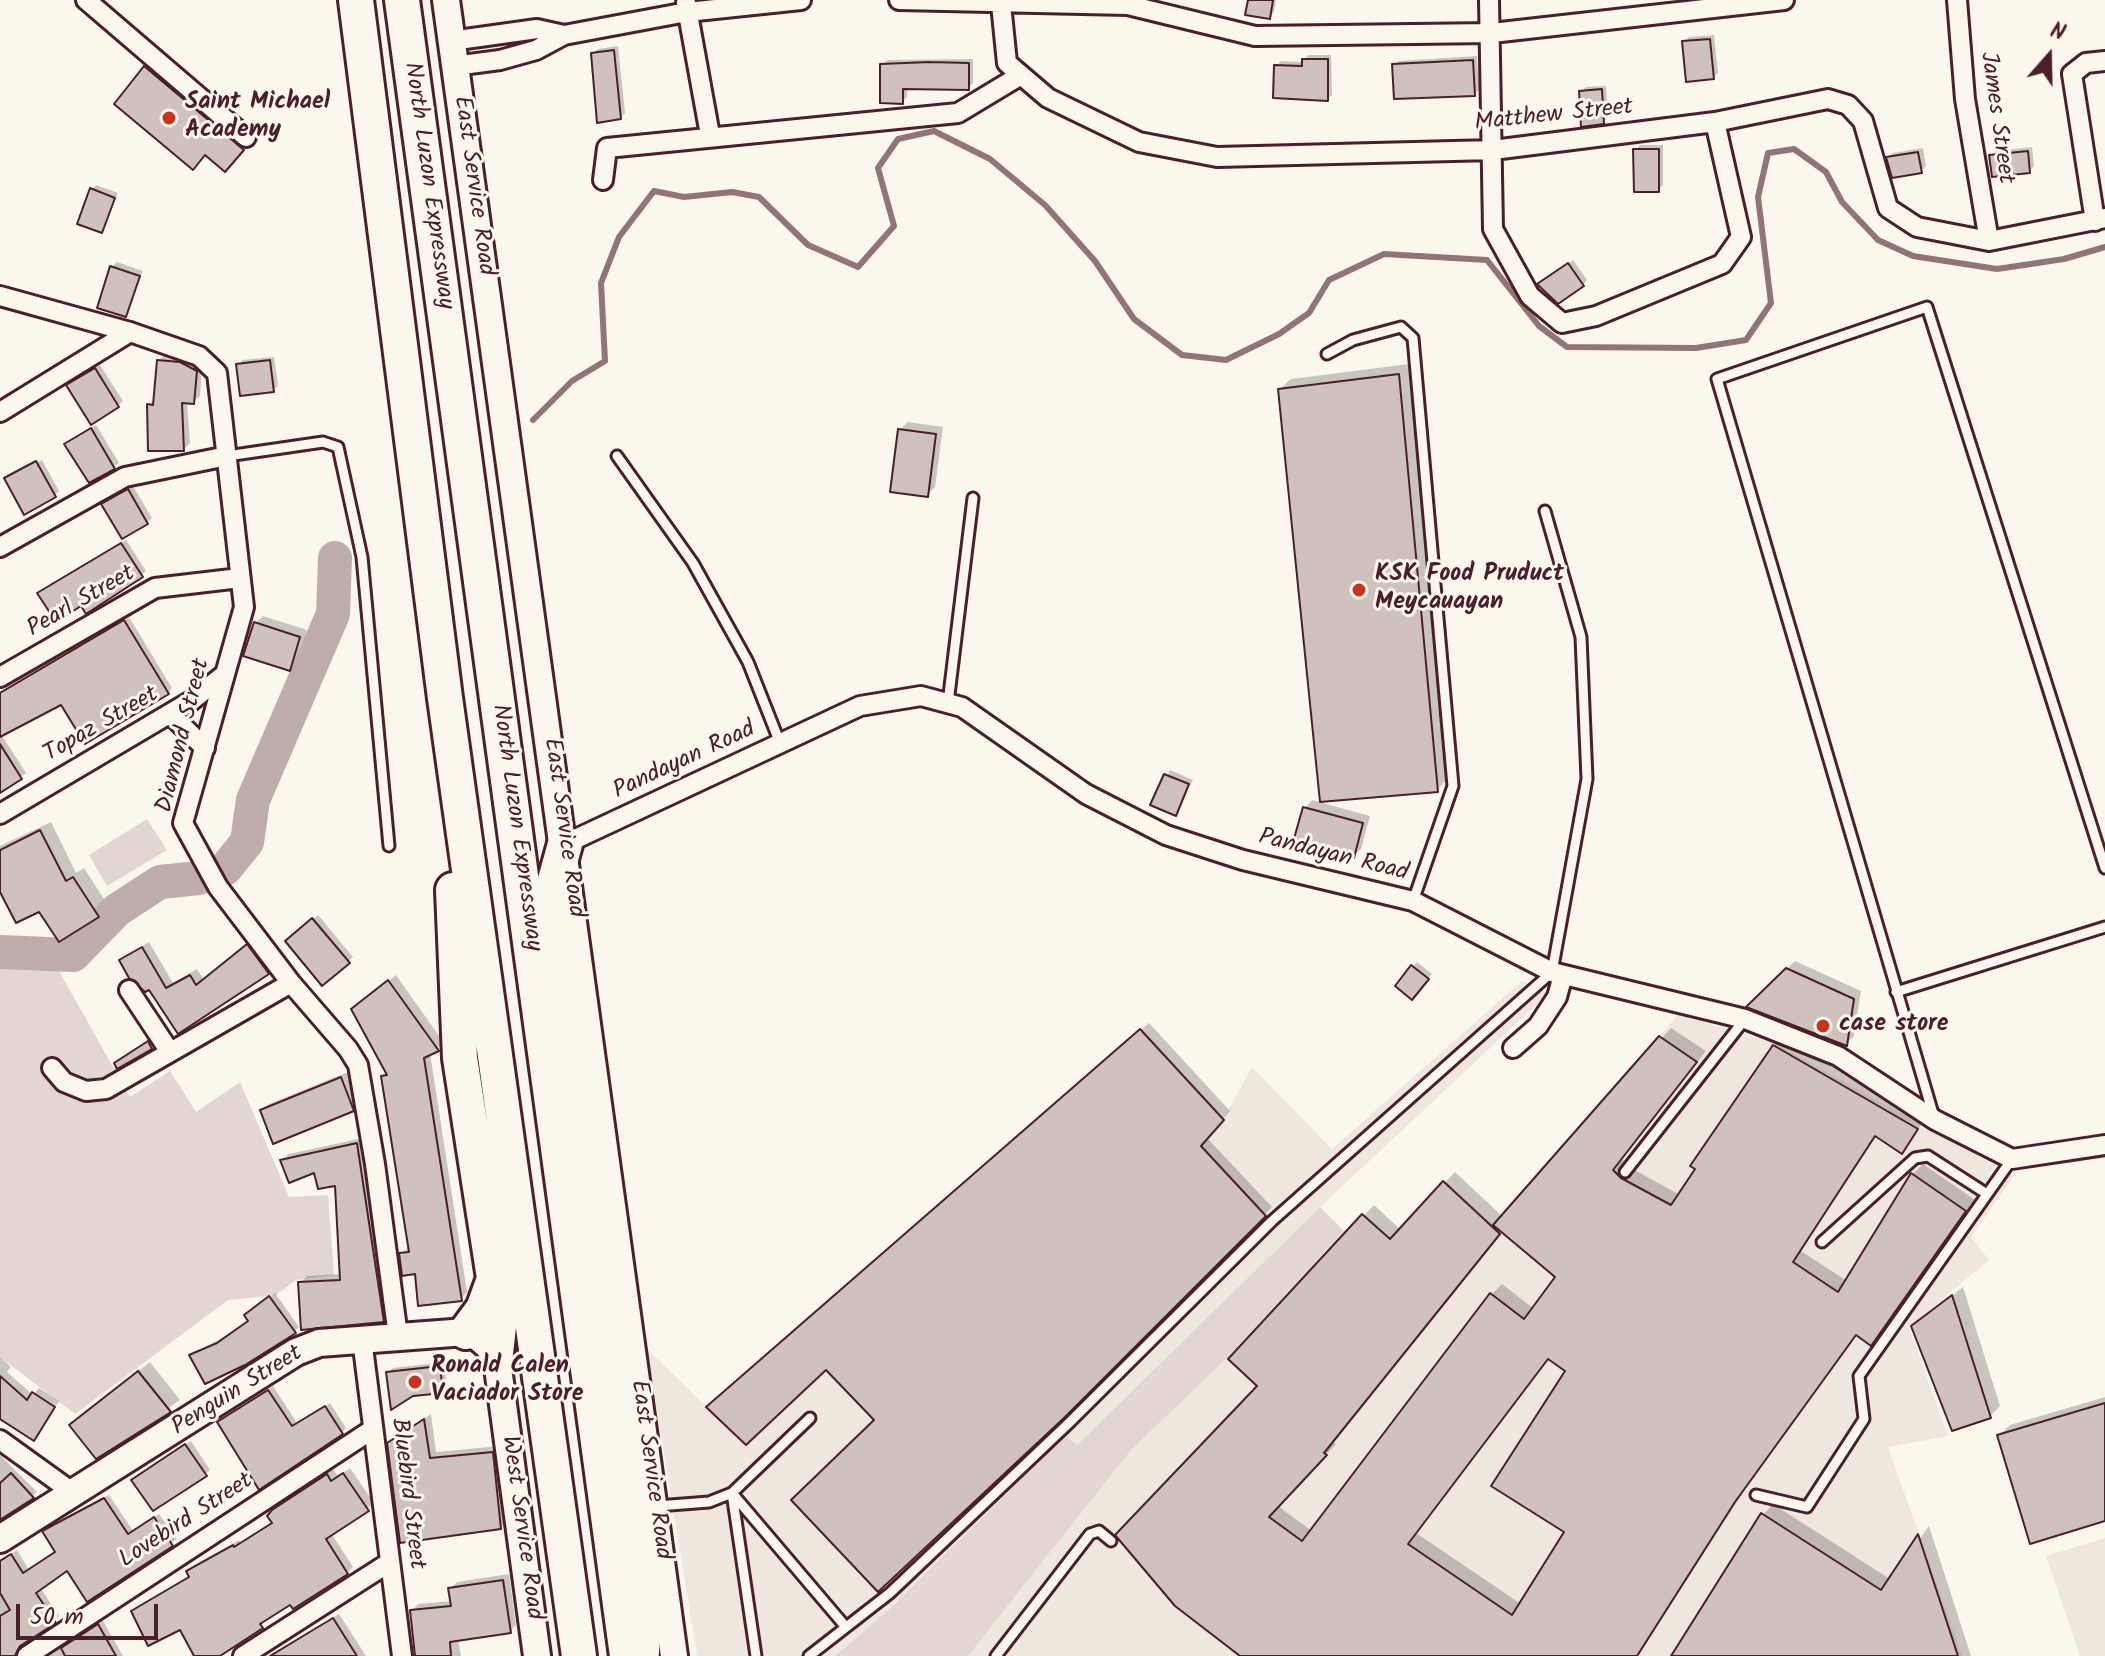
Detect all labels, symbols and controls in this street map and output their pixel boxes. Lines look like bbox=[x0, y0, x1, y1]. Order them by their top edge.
text: N bbox=[2045, 14, 2070, 52]
north arrow bbox=[2009, 16, 2089, 96]
street label: James Street bbox=[1971, 50, 2019, 186]
street label: North Luzon Expressway bbox=[395, 61, 459, 311]
place label: Saint Michael Academy bbox=[185, 90, 330, 146]
street label: East Service Road bbox=[445, 94, 499, 278]
street label: Matthew Street bbox=[1473, 94, 1635, 140]
marker: Saint Michael Academy bbox=[160, 109, 178, 127]
street label: Pearl Street bbox=[23, 561, 141, 645]
place label: KSK Food Pruduct Meycauayan bbox=[1375, 562, 1564, 618]
marker: KSK Food Pruduct Meycauayan bbox=[1350, 581, 1368, 599]
street label: Diamond Street bbox=[152, 656, 218, 816]
street label: Topaz Street bbox=[40, 682, 164, 770]
street label: North Luzon Expressway bbox=[483, 703, 547, 953]
street label: Pandayan Road bbox=[609, 717, 761, 807]
street label: East Service Road bbox=[535, 736, 589, 920]
street label: Pandayan Road bbox=[1255, 824, 1411, 890]
place label: case store bbox=[1839, 1012, 1949, 1040]
marker: case store bbox=[1814, 1017, 1832, 1035]
street label: Penguin Street bbox=[167, 1340, 309, 1444]
place label: Ronald Calen Vaciador Store bbox=[431, 1354, 583, 1410]
marker: Ronald Calen Vaciador Store bbox=[406, 1373, 424, 1391]
street label: East Service Road bbox=[622, 1378, 676, 1562]
street label: Bluebird Street bbox=[382, 1417, 430, 1571]
street label: West Service Road bbox=[493, 1434, 547, 1622]
street label: Lovebird Street bbox=[115, 1468, 259, 1576]
scale bar bbox=[20, 1588, 162, 1638]
text: 50 m bbox=[30, 1598, 84, 1637]

